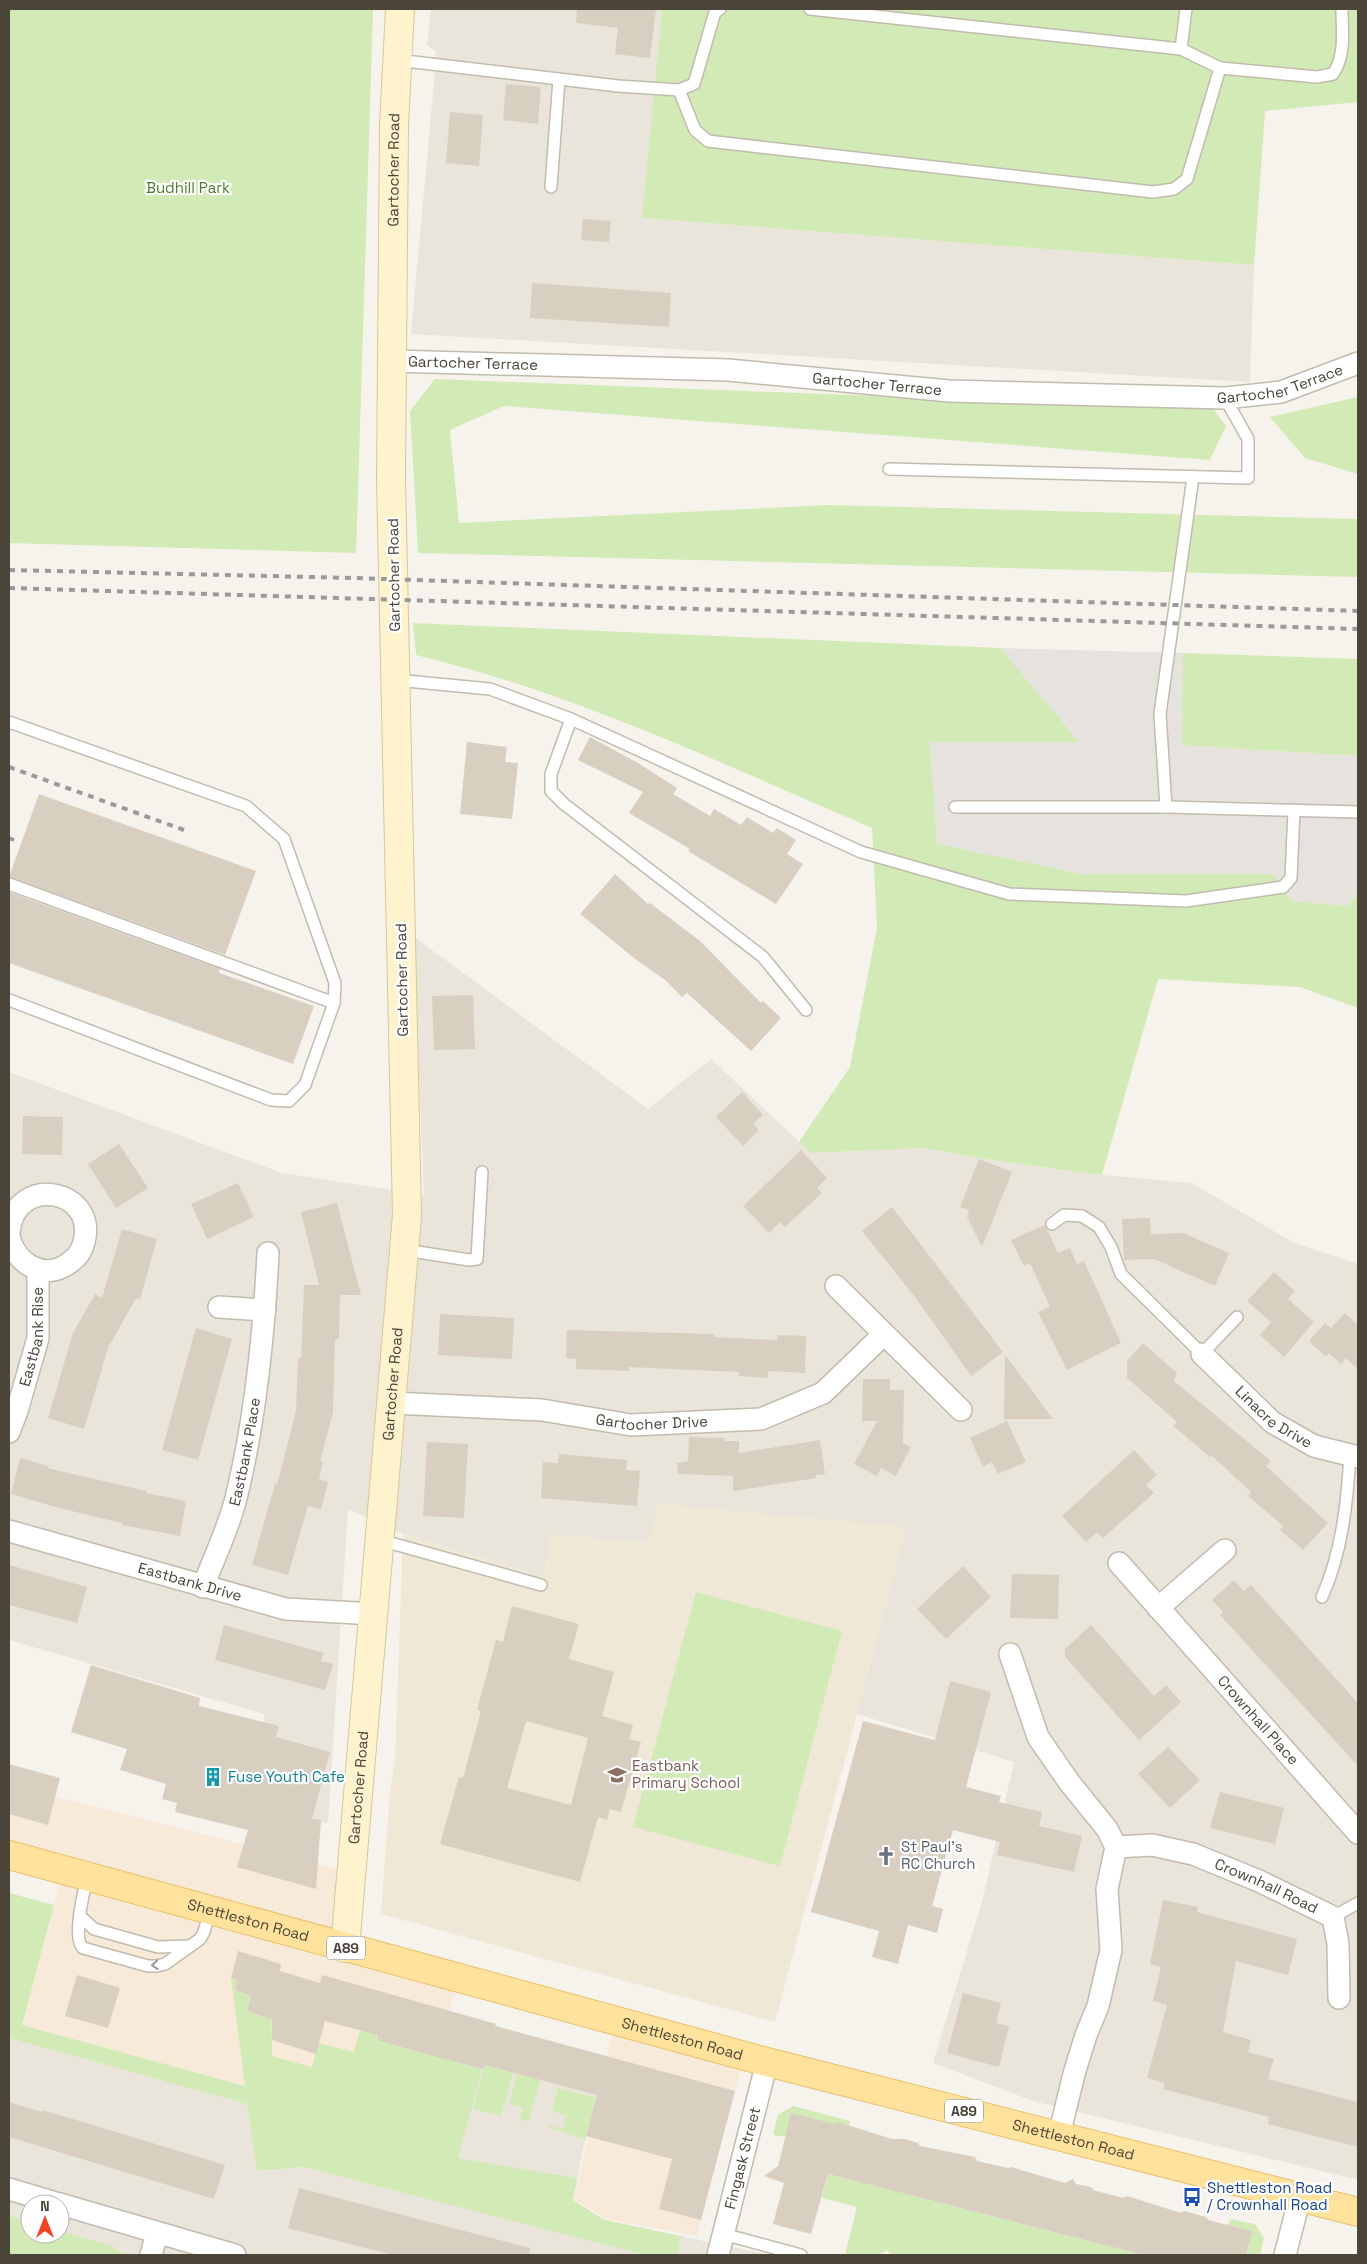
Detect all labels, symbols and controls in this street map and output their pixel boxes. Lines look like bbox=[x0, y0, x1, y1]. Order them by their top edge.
street label: Gartocher Road bbox=[383, 113, 404, 227]
park label: Budhill Park bbox=[146, 178, 230, 197]
street label: Gartocher Terrace bbox=[408, 351, 538, 374]
street label: Gartocher Terrace bbox=[1217, 360, 1346, 407]
street label: Gartocher Terrace bbox=[812, 368, 943, 399]
street label: Gartocher Road bbox=[383, 518, 404, 632]
street label: Gartocher Road bbox=[391, 923, 412, 1037]
street label: Eastbank Rise bbox=[15, 1287, 47, 1389]
street label: Gartocher Road bbox=[378, 1327, 406, 1441]
street label: Linacre Drive bbox=[1231, 1381, 1316, 1452]
street label: Eastbank Place bbox=[224, 1396, 264, 1508]
street label: Gartocher Drive bbox=[594, 1409, 708, 1435]
street label: Eastbank Drive bbox=[136, 1558, 244, 1605]
street label: Crownhall Place bbox=[1214, 1671, 1303, 1769]
street label: Gartocher Road bbox=[344, 1730, 372, 1845]
place label: Eastbank Primary School bbox=[632, 1756, 740, 1792]
school or university icon: Eastbank Primary School bbox=[606, 1764, 628, 1786]
building icon: Fuse Youth Cafe bbox=[202, 1766, 224, 1788]
place label: Fuse Youth Cafe bbox=[228, 1767, 345, 1786]
place label: St Paul's RC Church bbox=[901, 1837, 975, 1873]
church icon: St Paul's RC Church bbox=[875, 1845, 897, 1867]
street label: Crownhall Road bbox=[1212, 1854, 1321, 1917]
street label: Shettleston Road bbox=[185, 1894, 311, 1946]
road number: A89 bbox=[327, 1936, 365, 1960]
one-way arrow bbox=[150, 1959, 158, 1970]
street label: Shettleston Road bbox=[620, 2013, 745, 2064]
road number: A89 bbox=[945, 2100, 983, 2122]
street label: Fingask Street bbox=[720, 2105, 764, 2211]
street label: Shettleston Road bbox=[1011, 2115, 1137, 2164]
place label: Shettleston Road / Crownhall Road bbox=[1207, 2178, 1332, 2214]
bus stop icon: Shettleston Road / Crownhall Road bbox=[1181, 2186, 1203, 2208]
north arrow bbox=[20, 2194, 70, 2244]
text: N bbox=[40, 2197, 50, 2215]

